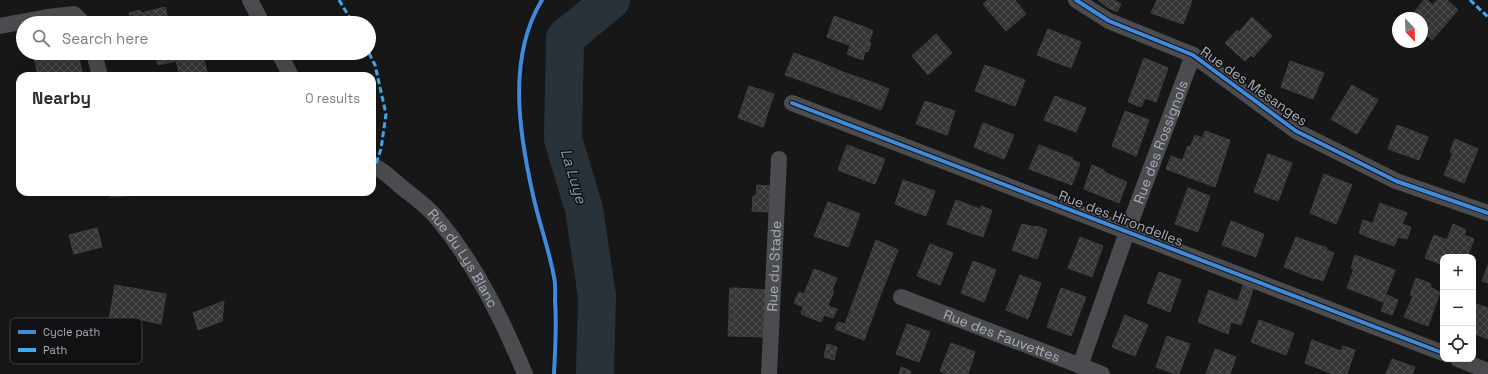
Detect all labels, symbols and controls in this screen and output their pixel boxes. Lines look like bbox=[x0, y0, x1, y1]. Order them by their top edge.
north arrow bbox=[1392, 12, 1428, 48]
search box bbox=[16, 16, 376, 60]
icon: search bbox=[30, 27, 52, 49]
text: Search here bbox=[62, 29, 148, 48]
street label: Rue des Mésanges bbox=[1197, 42, 1311, 130]
street label: Rue des Rossignols bbox=[1129, 78, 1192, 206]
text: Nearby bbox=[32, 87, 91, 109]
text: 0 results bbox=[305, 90, 360, 107]
water label: La Luye bbox=[557, 146, 592, 207]
street label: Rue des Hirondelles bbox=[1056, 186, 1186, 250]
street label: Rue du Lys Blanc bbox=[424, 205, 502, 311]
street label: Rue du Stade bbox=[763, 220, 785, 312]
map controls bbox=[1440, 254, 1476, 362]
button: + bbox=[1440, 254, 1476, 290]
button: − bbox=[1440, 290, 1476, 326]
street label: Rue des Fauvettes bbox=[941, 305, 1063, 366]
legend bbox=[10, 318, 142, 364]
text: Cycle path bbox=[43, 325, 100, 339]
button: locate bbox=[1440, 326, 1476, 362]
text: Path bbox=[43, 343, 67, 357]

